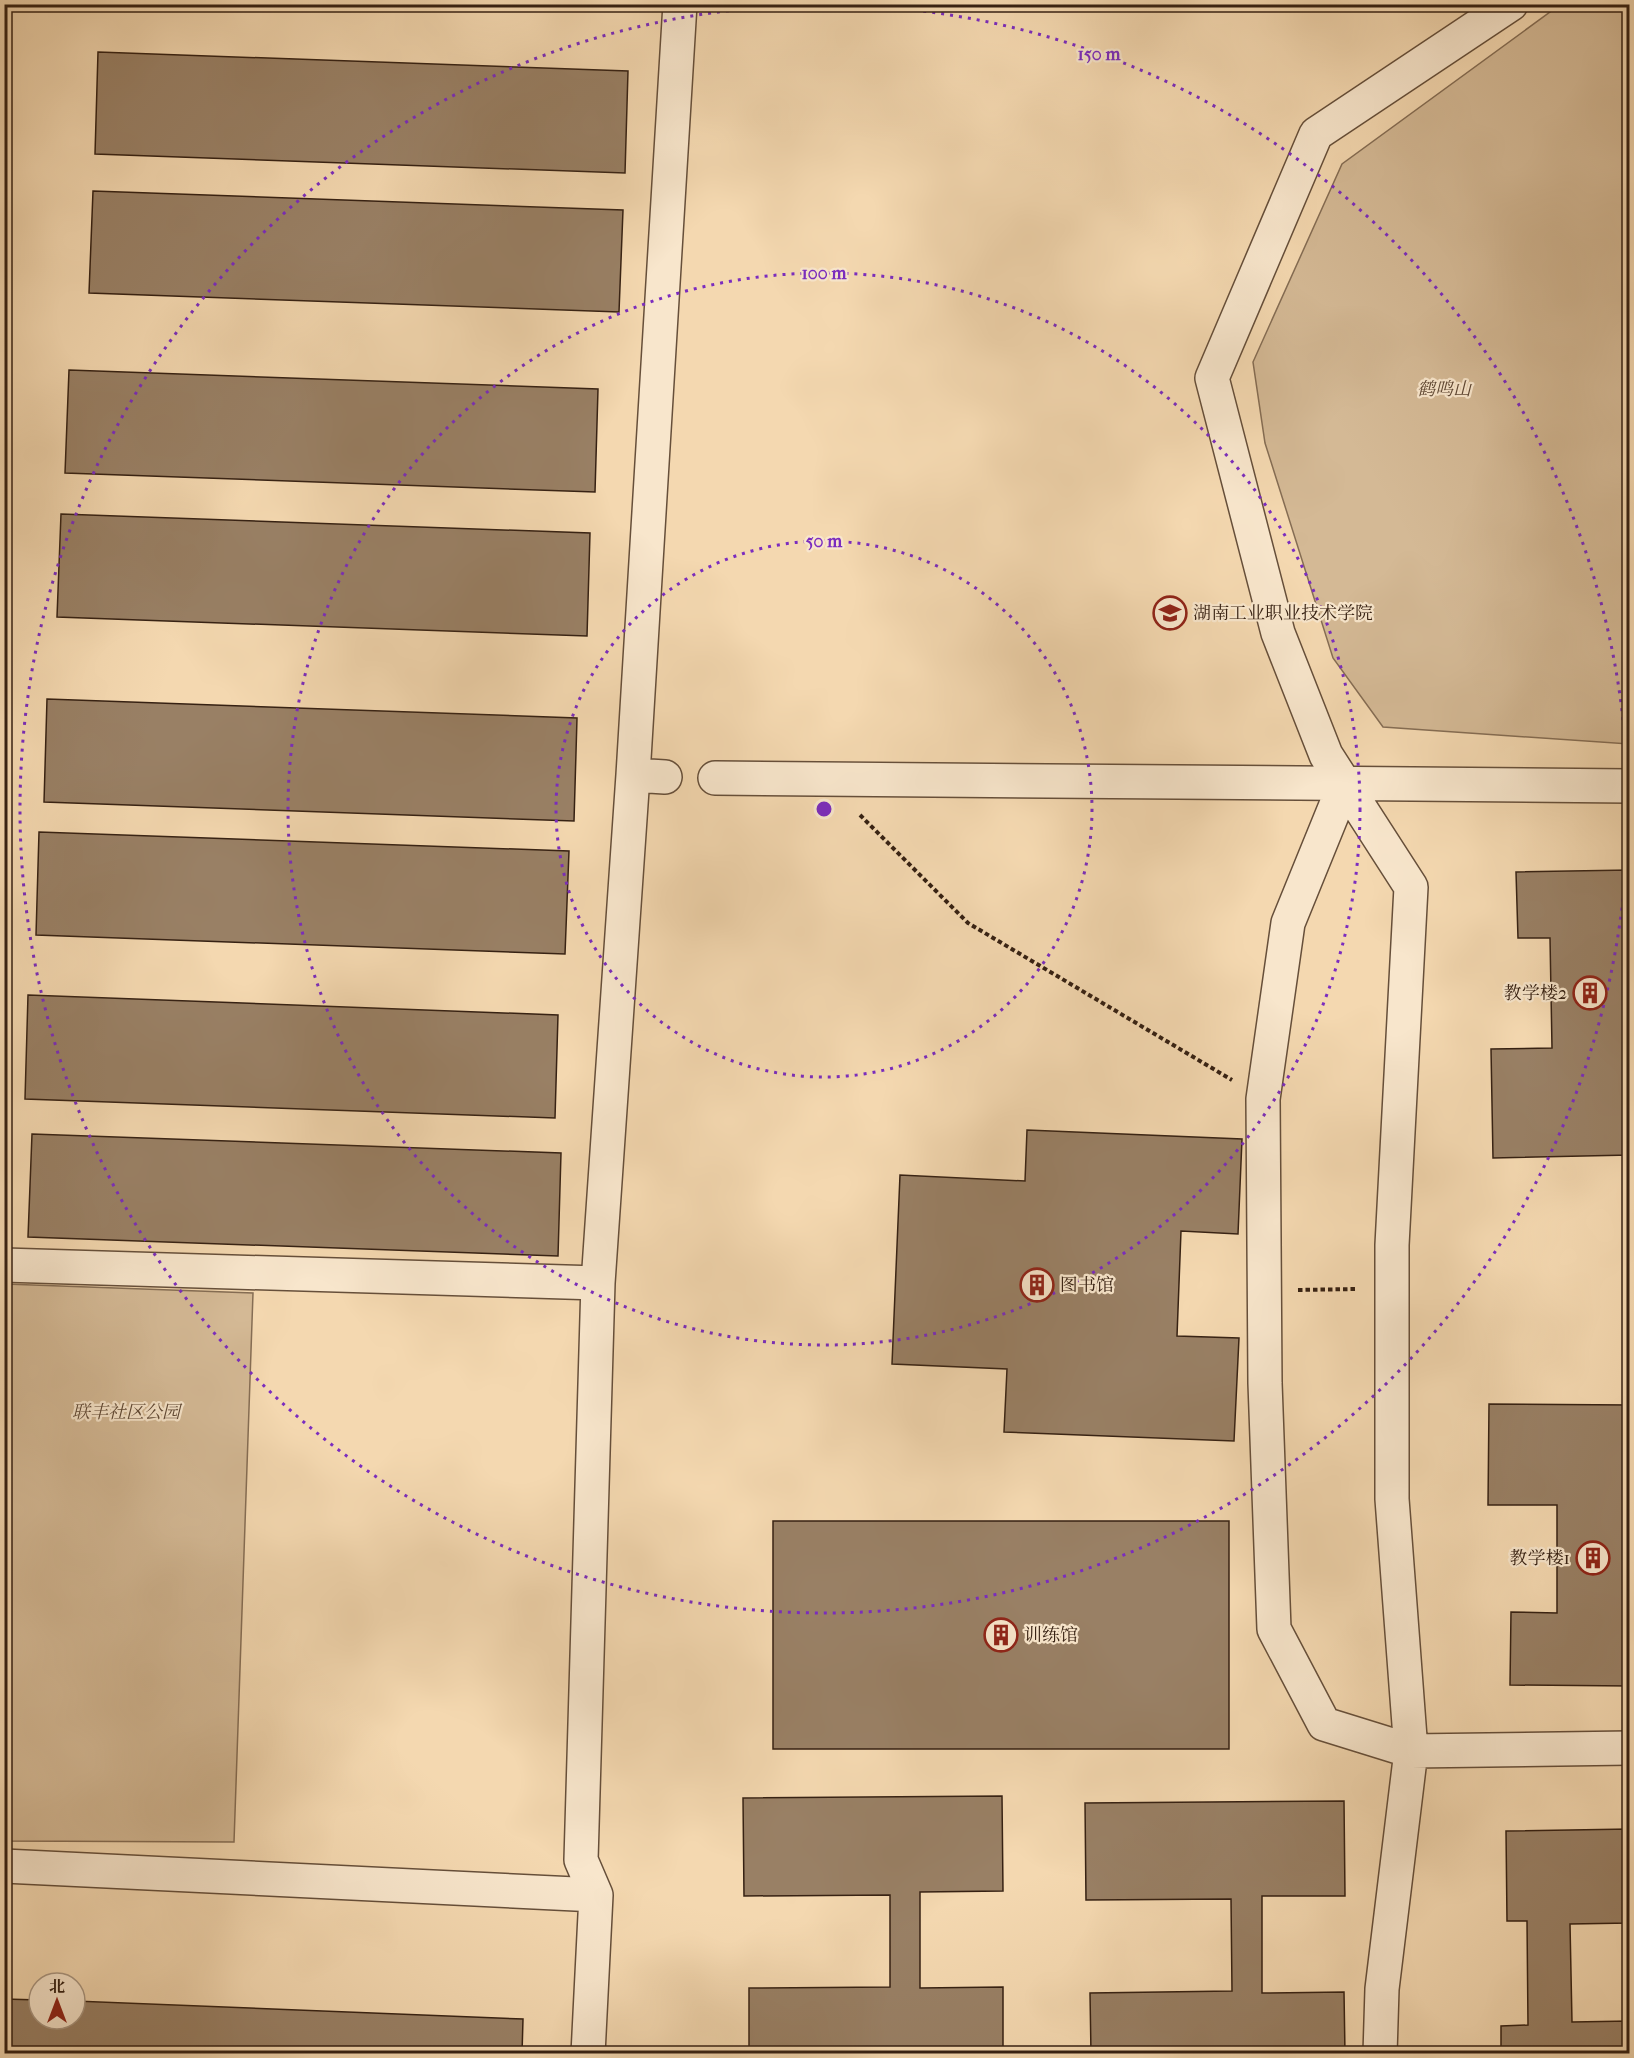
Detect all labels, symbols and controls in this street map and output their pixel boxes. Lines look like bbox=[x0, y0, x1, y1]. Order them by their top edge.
text: 150 m bbox=[1078, 44, 1121, 65]
text: 100 m bbox=[801, 263, 848, 284]
park label: 鹤鸣山 bbox=[1417, 379, 1473, 400]
text: 50 m bbox=[806, 531, 843, 552]
school or university icon: 湖南工业职业技术学院 bbox=[1152, 595, 1188, 631]
place label: 湖南工业职业技术学院 bbox=[1193, 603, 1373, 624]
centre of rings bbox=[814, 799, 834, 819]
building icon: 教学楼2 bbox=[1572, 975, 1608, 1011]
place label: 教学楼2 bbox=[1504, 983, 1567, 1004]
building icon: 图书馆 bbox=[1019, 1267, 1055, 1303]
place label: 图书馆 bbox=[1060, 1275, 1114, 1296]
park label: 联丰社区公园 bbox=[72, 1402, 183, 1423]
building icon: 教学楼1 bbox=[1575, 1540, 1611, 1576]
place label: 教学楼1 bbox=[1510, 1548, 1570, 1569]
building icon: 训练馆 bbox=[983, 1617, 1019, 1653]
place label: 训练馆 bbox=[1024, 1625, 1078, 1646]
north arrow bbox=[27, 1971, 87, 2031]
text: 北 bbox=[49, 1977, 65, 1996]

